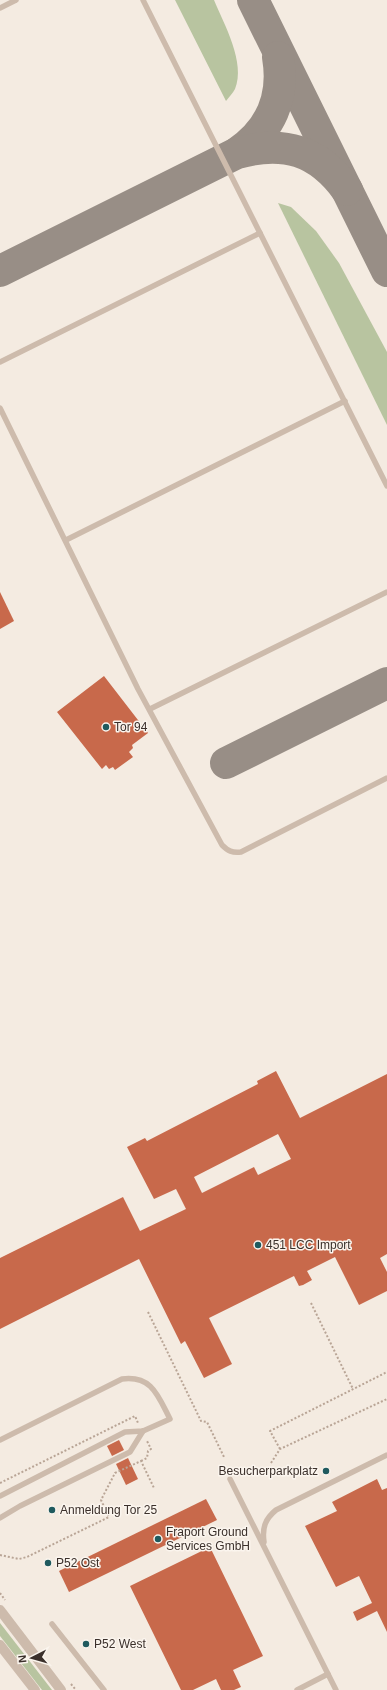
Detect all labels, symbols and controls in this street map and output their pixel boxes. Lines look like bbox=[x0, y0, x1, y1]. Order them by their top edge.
place label: Tor 94 bbox=[114, 720, 148, 734]
marker: Tor 94 bbox=[101, 722, 111, 732]
place label: 451 LCC Import bbox=[266, 1238, 351, 1252]
marker: 451 LCC Import bbox=[253, 1240, 263, 1250]
place label: Besucherparkplatz bbox=[219, 1464, 318, 1478]
marker: Besucherparkplatz bbox=[321, 1466, 331, 1476]
place label: Anmeldung Tor 25 bbox=[60, 1503, 158, 1517]
marker: Anmeldung Tor 25 bbox=[47, 1505, 57, 1515]
place label: Fraport Ground Services GmbH bbox=[166, 1525, 250, 1553]
marker: Fraport Ground Services GmbH bbox=[153, 1534, 163, 1544]
place label: P52 Ost bbox=[56, 1556, 100, 1570]
marker: P52 Ost bbox=[43, 1558, 53, 1568]
place label: P52 West bbox=[94, 1637, 146, 1651]
north arrow bbox=[12, 1638, 52, 1678]
marker: P52 West bbox=[81, 1639, 91, 1649]
text: N bbox=[16, 1654, 28, 1664]

